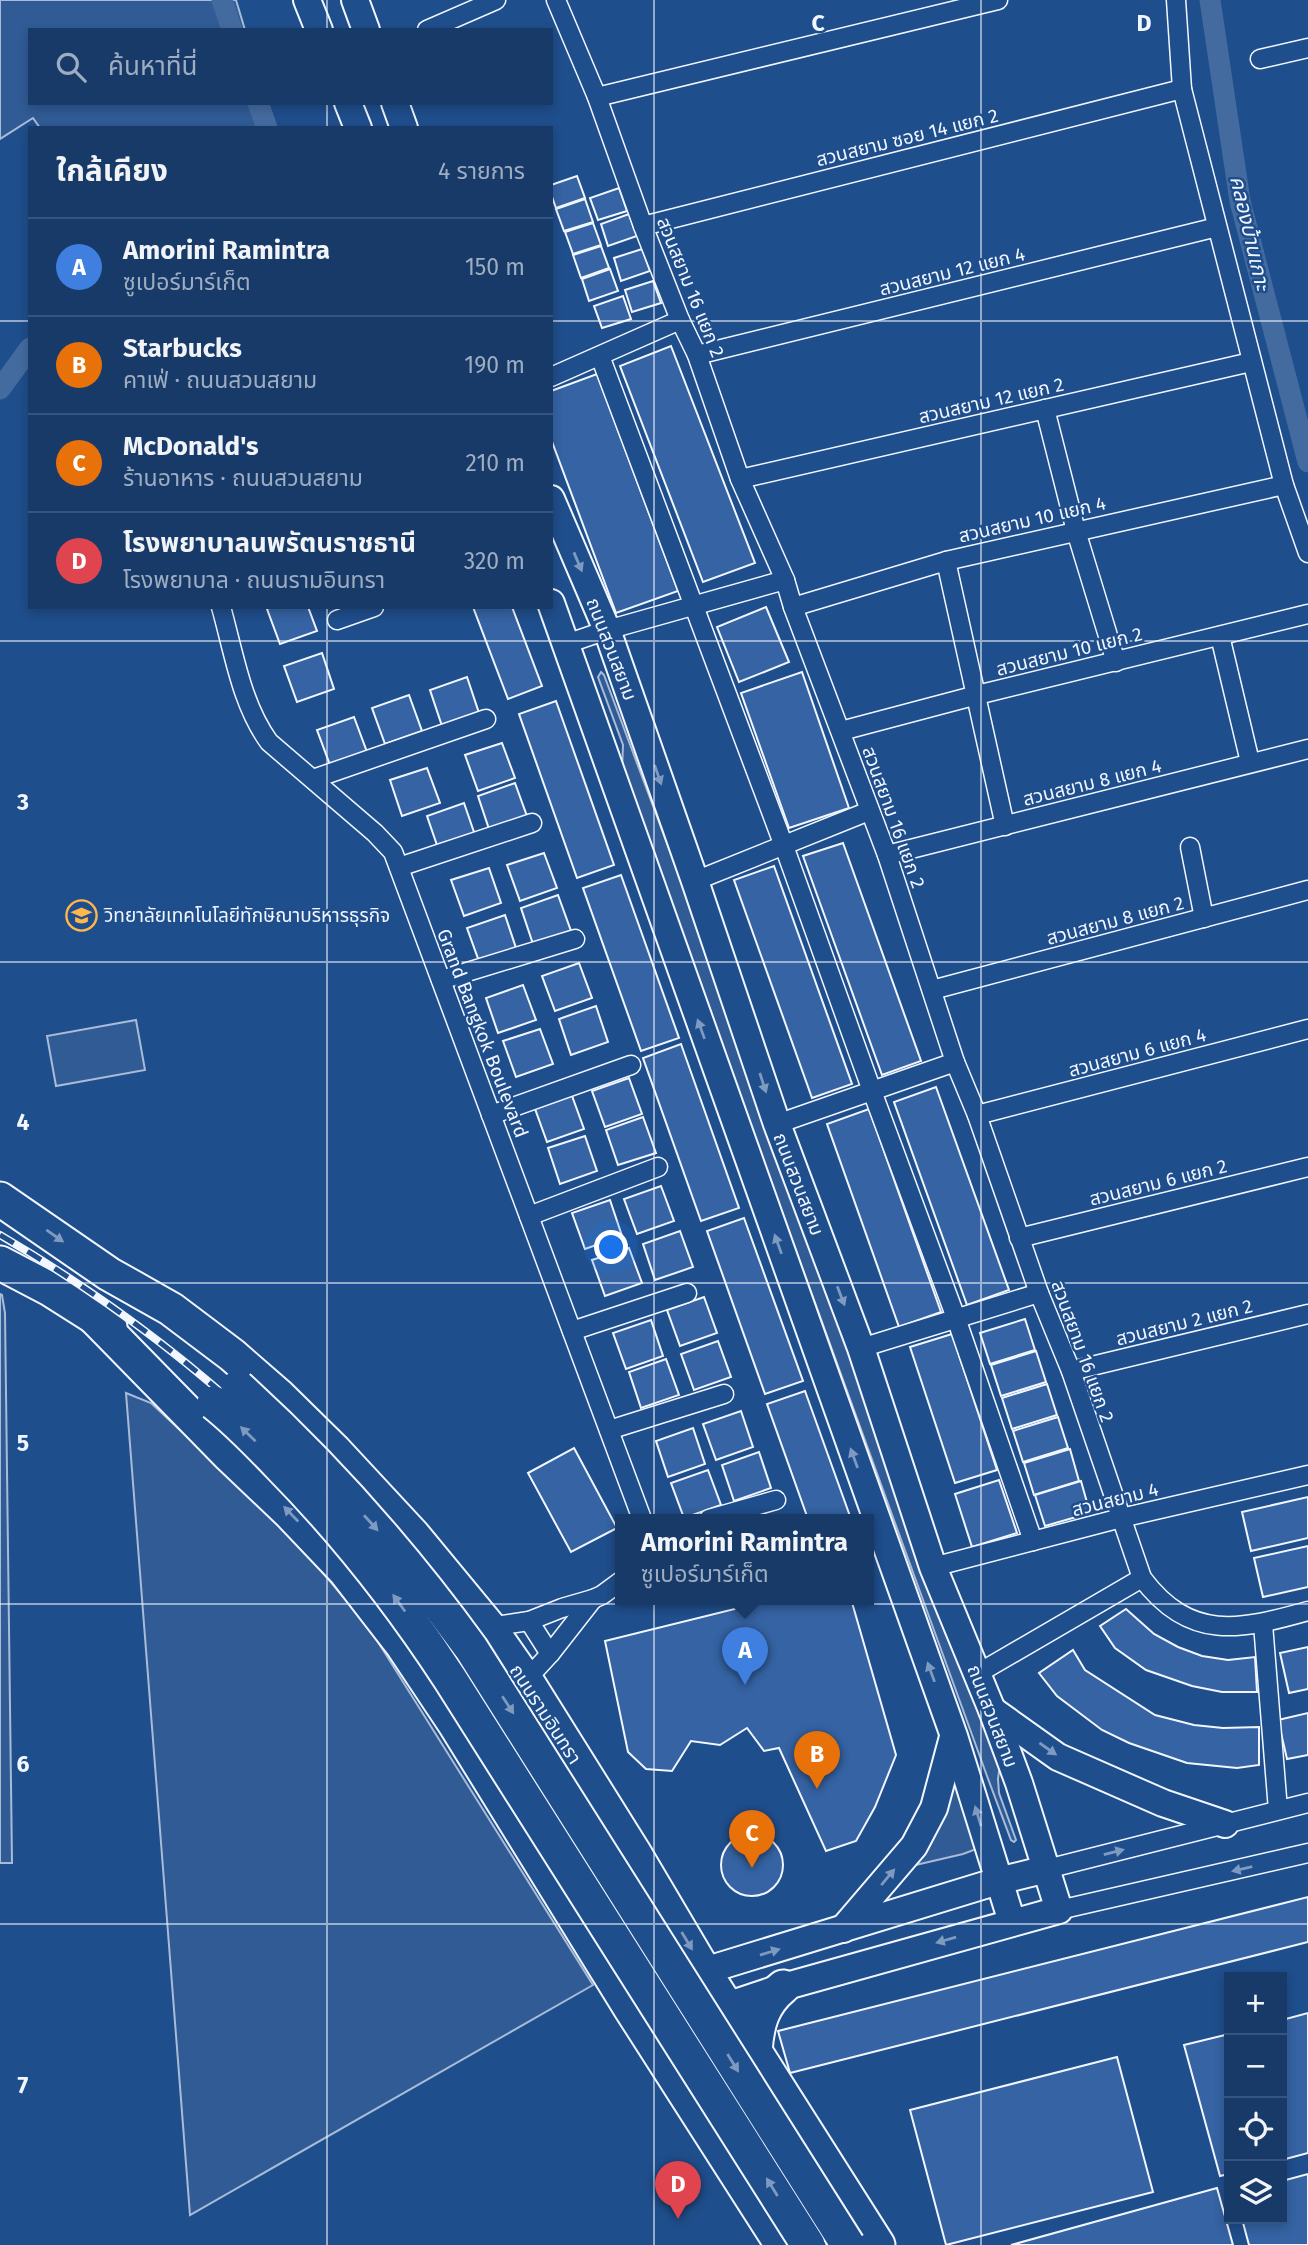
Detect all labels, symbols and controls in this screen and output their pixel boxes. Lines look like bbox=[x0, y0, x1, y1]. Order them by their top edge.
text: C bbox=[811, 9, 825, 37]
text: D bbox=[1137, 9, 1152, 37]
search box bbox=[28, 28, 553, 105]
icon: search bbox=[52, 48, 90, 86]
text: ค้นหาที่นี่ bbox=[108, 51, 198, 82]
street label: สวนสยาม ซอย 14 แยก 2 bbox=[814, 104, 1001, 171]
text: ใกล้เคียง bbox=[56, 153, 168, 189]
text: 4 รายการ bbox=[438, 157, 525, 185]
water label: คลองบ้านเกาะ bbox=[1224, 173, 1276, 295]
street label: สวนสยาม 16 แยก 2 bbox=[652, 214, 729, 361]
text: Amorini Ramintra bbox=[123, 235, 330, 266]
street label: สวนสยาม 12 แยก 4 bbox=[877, 242, 1027, 301]
text: A bbox=[72, 253, 86, 281]
text: 150 m bbox=[465, 253, 525, 281]
text: ซูเปอร์มาร์เก็ต bbox=[123, 268, 251, 296]
text: Starbucks bbox=[123, 333, 242, 364]
text: B bbox=[72, 351, 86, 379]
text: 190 m bbox=[464, 351, 525, 379]
text: คาเฟ่ · ถนนสวนสยาม bbox=[123, 366, 317, 394]
street label: สวนสยาม 12 แยก 2 bbox=[916, 373, 1066, 428]
text: McDonald's bbox=[123, 431, 259, 462]
text: C bbox=[72, 449, 86, 477]
text: 210 m bbox=[466, 449, 525, 477]
text: ร้านอาหาร · ถนนสวนสยาม bbox=[123, 464, 363, 492]
street label: สวนสยาม 10 แยก 4 bbox=[956, 491, 1108, 548]
text: โรงพยาบาลนพรัตนราชธานี bbox=[123, 528, 416, 559]
text: D bbox=[72, 547, 86, 575]
text: 320 m bbox=[464, 547, 525, 575]
one-way arrow bbox=[572, 552, 584, 572]
text: โรงพยาบาล · ถนนรามอินทรา bbox=[123, 566, 385, 594]
street label: ถนนสวนสยาม bbox=[581, 595, 642, 704]
street label: สวนสยาม 10 แยก 2 bbox=[994, 622, 1145, 681]
street label: สวนสยาม 16 แยก 2 bbox=[857, 743, 930, 891]
street label: สวนสยาม 8 แยก 4 bbox=[1020, 754, 1164, 811]
one-way arrow bbox=[653, 764, 664, 785]
text: 3 bbox=[16, 788, 29, 816]
street label: สวนสยาม 8 แยก 2 bbox=[1044, 891, 1186, 950]
school or university icon: วิทยาลัยเทคโนโลยีทักษิณาบริหารธุรกิจ bbox=[64, 898, 98, 932]
place label: วิทยาลัยเทคโนโลยีทักษิณาบริหารธุรกิจ bbox=[104, 904, 390, 927]
street label: Grand Bangkok Boulevard bbox=[432, 926, 533, 1141]
one-way arrow bbox=[695, 1019, 706, 1040]
street label: สวนสยาม 6 แยก 4 bbox=[1066, 1023, 1209, 1082]
one-way arrow bbox=[758, 1072, 769, 1093]
text: 4 bbox=[17, 1108, 30, 1136]
street label: ถนนสวนสยาม bbox=[768, 1130, 829, 1239]
street label: สวนสยาม 6 แยก 2 bbox=[1087, 1154, 1229, 1211]
one-way arrow bbox=[46, 1229, 64, 1243]
your location bbox=[594, 1230, 628, 1264]
one-way arrow bbox=[772, 1233, 783, 1254]
street label: สวนสยาม 16 แยก 2 bbox=[1046, 1277, 1119, 1425]
one-way arrow bbox=[836, 1286, 847, 1307]
street label: สวนสยาม 2 แยก 2 bbox=[1113, 1294, 1255, 1351]
one-way arrow bbox=[240, 1426, 257, 1442]
text: 5 bbox=[17, 1429, 29, 1457]
one-way arrow bbox=[848, 1447, 859, 1468]
street label: สวนสยาม 4 bbox=[1069, 1478, 1161, 1521]
one-way arrow bbox=[284, 1506, 300, 1523]
one-way arrow bbox=[363, 1514, 379, 1531]
popup bbox=[615, 1514, 874, 1605]
text: Amorini Ramintra bbox=[641, 1527, 848, 1558]
text: ซูเปอร์มาร์เก็ต bbox=[641, 1560, 769, 1588]
one-way arrow bbox=[392, 1594, 406, 1613]
pin: A bbox=[722, 1627, 768, 1685]
street label: ถนนรามอินทรา bbox=[505, 1660, 586, 1769]
one-way arrow bbox=[925, 1662, 936, 1683]
street label: ถนนสวนสยาม bbox=[962, 1662, 1023, 1771]
one-way arrow bbox=[501, 1695, 514, 1715]
pin: B bbox=[794, 1731, 840, 1789]
one-way arrow bbox=[1039, 1742, 1057, 1756]
text: 6 bbox=[17, 1750, 30, 1778]
one-way arrow bbox=[972, 1805, 982, 1826]
pin: C bbox=[729, 1810, 775, 1868]
one-way arrow bbox=[1103, 1846, 1125, 1857]
one-way arrow bbox=[1231, 1863, 1253, 1874]
one-way arrow bbox=[880, 1869, 895, 1886]
one-way arrow bbox=[681, 1932, 693, 1951]
one-way arrow bbox=[935, 1935, 957, 1946]
one-way arrow bbox=[760, 1946, 781, 1956]
map controls bbox=[1224, 1972, 1287, 2224]
button: + bbox=[1224, 1972, 1287, 2035]
button: − bbox=[1224, 2035, 1287, 2098]
one-way arrow bbox=[727, 2054, 740, 2073]
text: 7 bbox=[18, 2071, 29, 2099]
button: locate bbox=[1224, 2098, 1287, 2161]
pin: D bbox=[655, 2161, 701, 2219]
button: layers bbox=[1224, 2161, 1287, 2224]
one-way arrow bbox=[765, 2178, 778, 2197]

